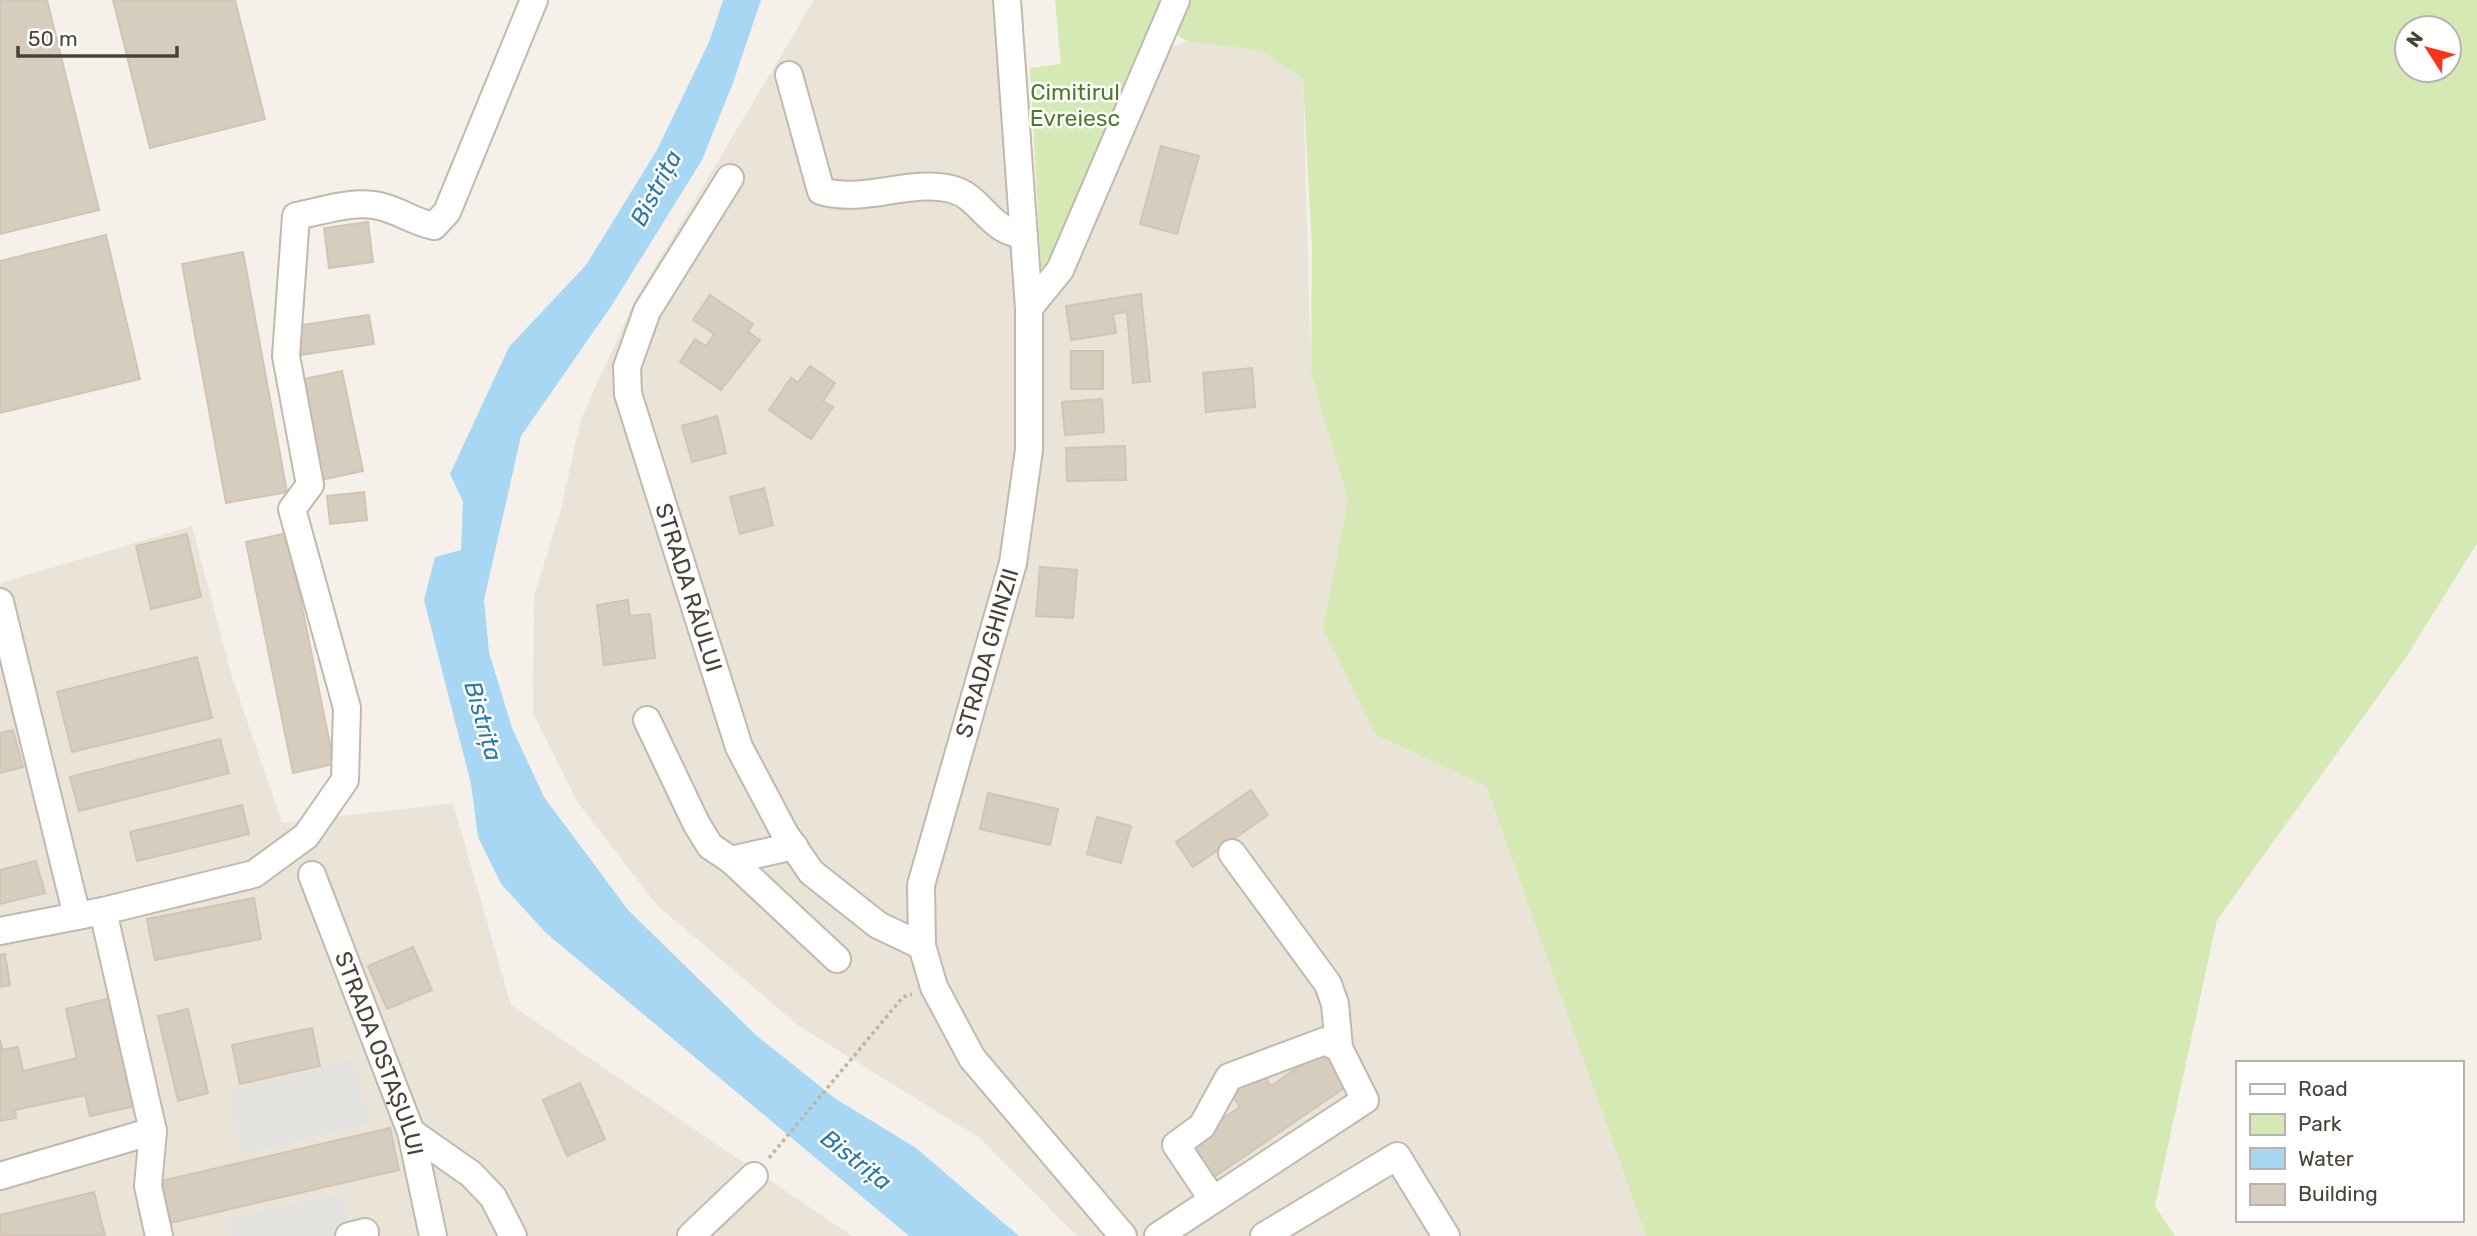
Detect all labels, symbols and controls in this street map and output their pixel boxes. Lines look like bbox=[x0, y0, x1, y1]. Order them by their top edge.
scale bar bbox=[18, 14, 177, 58]
north arrow bbox=[2393, 14, 2463, 84]
text: 50 m bbox=[28, 26, 78, 51]
text: N bbox=[2401, 27, 2428, 52]
park label: Cimitirul Evreiesc bbox=[1030, 78, 1120, 132]
water label: Bistrița bbox=[624, 145, 688, 231]
street label: STRADA RÂULUI bbox=[649, 500, 728, 675]
street label: STRADA GHINZII bbox=[949, 565, 1025, 741]
water label: Bistrița bbox=[458, 678, 508, 764]
street label: STRADA OSTAȘULUI bbox=[329, 947, 430, 1158]
legend bbox=[2236, 1061, 2463, 1222]
text: Road bbox=[2298, 1076, 2348, 1101]
text: Park bbox=[2298, 1111, 2342, 1136]
water label: Bistrița bbox=[815, 1124, 897, 1196]
text: Water bbox=[2298, 1146, 2354, 1171]
text: Building bbox=[2298, 1181, 2378, 1206]

